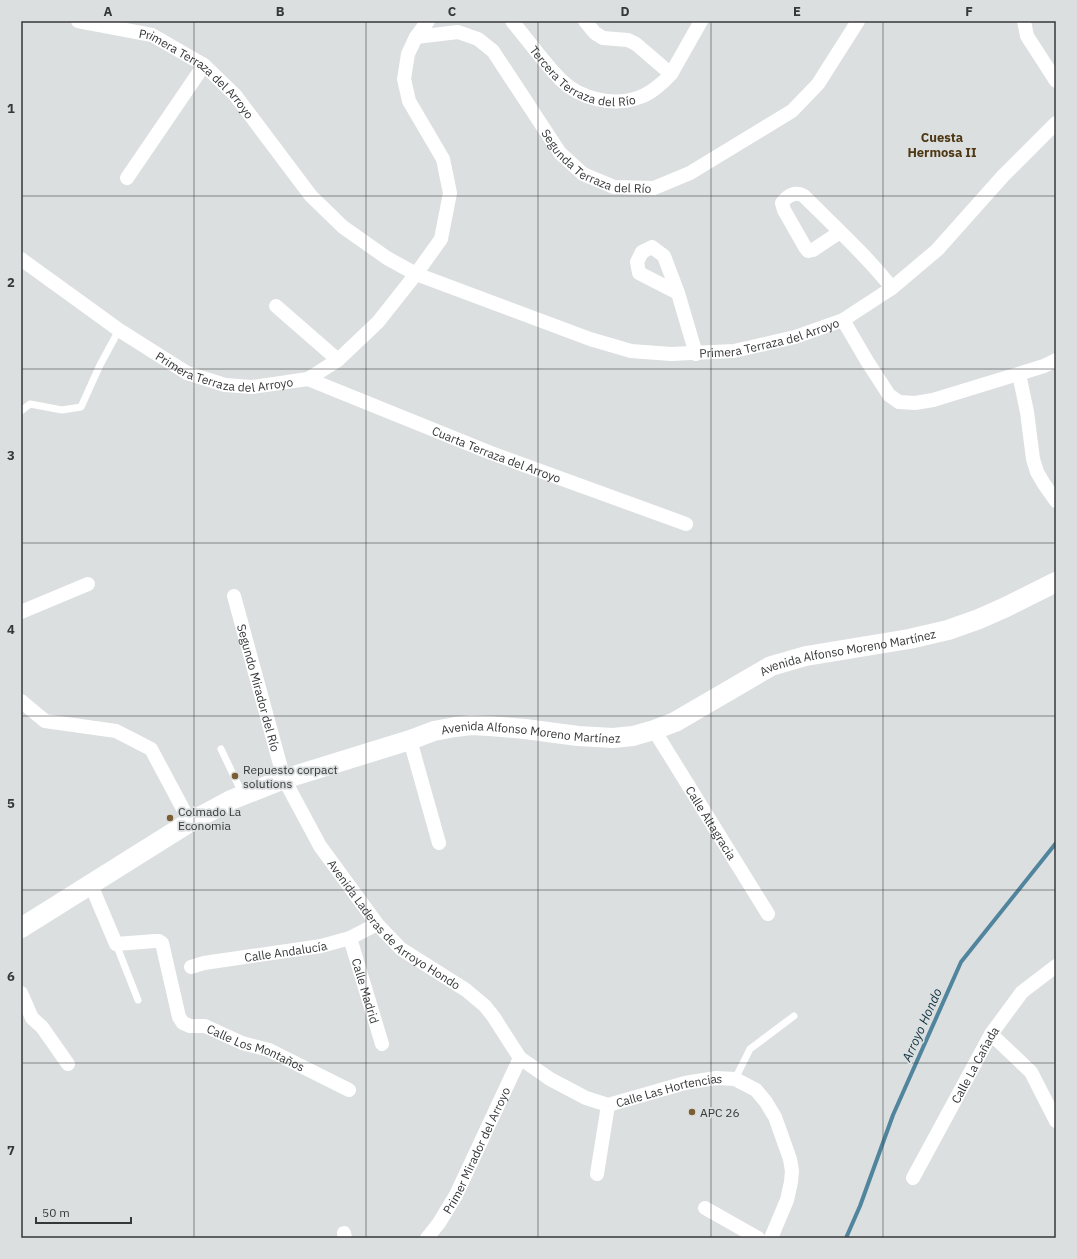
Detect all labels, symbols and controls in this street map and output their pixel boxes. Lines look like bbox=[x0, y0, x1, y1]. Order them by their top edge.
text: A bbox=[104, 3, 113, 20]
text: B bbox=[276, 3, 285, 20]
text: C bbox=[448, 3, 457, 20]
text: D bbox=[620, 3, 630, 20]
text: E bbox=[793, 3, 801, 20]
text: F bbox=[965, 3, 973, 20]
street label: Primera Terraza del Arroyo bbox=[138, 25, 258, 122]
street label: Tercera Terraza del Río bbox=[527, 43, 637, 109]
text: 1 bbox=[7, 100, 15, 117]
street label: Segunda Terraza del Río bbox=[539, 126, 652, 195]
district label: Cuesta Hermosa II bbox=[907, 129, 977, 161]
text: 2 bbox=[7, 274, 15, 291]
street label: Primera Terraza del Arroyo bbox=[699, 314, 841, 360]
street label: Primera Terraza del Arroyo bbox=[153, 348, 294, 395]
street label: Cuarta Terraza del Arroyo bbox=[430, 422, 563, 485]
text: 3 bbox=[7, 447, 15, 464]
text: 4 bbox=[7, 621, 15, 638]
street label: Segundo Mirador del Río bbox=[234, 622, 284, 753]
street label: Avenida Alfonso Moreno Martínez bbox=[756, 626, 938, 679]
street label: Avenida Alfonso Moreno Martínez bbox=[440, 717, 622, 746]
place label: Repuesto corpact solutions bbox=[243, 762, 338, 791]
marker: Repuesto corpact solutions bbox=[230, 771, 240, 781]
street label: Calle Altagracia bbox=[683, 783, 740, 863]
text: 5 bbox=[7, 795, 15, 812]
place label: Colmado La Economia bbox=[178, 804, 242, 833]
marker: Colmado La Economia bbox=[165, 813, 175, 823]
street label: Avenida Laderas de Arroyo Hondo bbox=[325, 856, 464, 992]
street label: Calle Andalucía bbox=[243, 937, 329, 965]
street label: Calle Madrid bbox=[349, 956, 383, 1025]
text: 6 bbox=[7, 968, 15, 985]
water label: Arroyo Hondo bbox=[898, 986, 946, 1065]
street label: Calle Los Montaños bbox=[205, 1021, 307, 1074]
street label: Calle La Cañada bbox=[947, 1023, 1002, 1106]
street label: Calle Las Hortencias bbox=[614, 1070, 723, 1110]
street label: Primer Mirador del Arroyo bbox=[439, 1084, 513, 1216]
place label: APC 26 bbox=[700, 1105, 740, 1120]
marker: APC 26 bbox=[687, 1107, 697, 1117]
text: 7 bbox=[7, 1142, 15, 1159]
scale bar bbox=[36, 1199, 131, 1225]
text: 50 m bbox=[42, 1205, 70, 1220]

